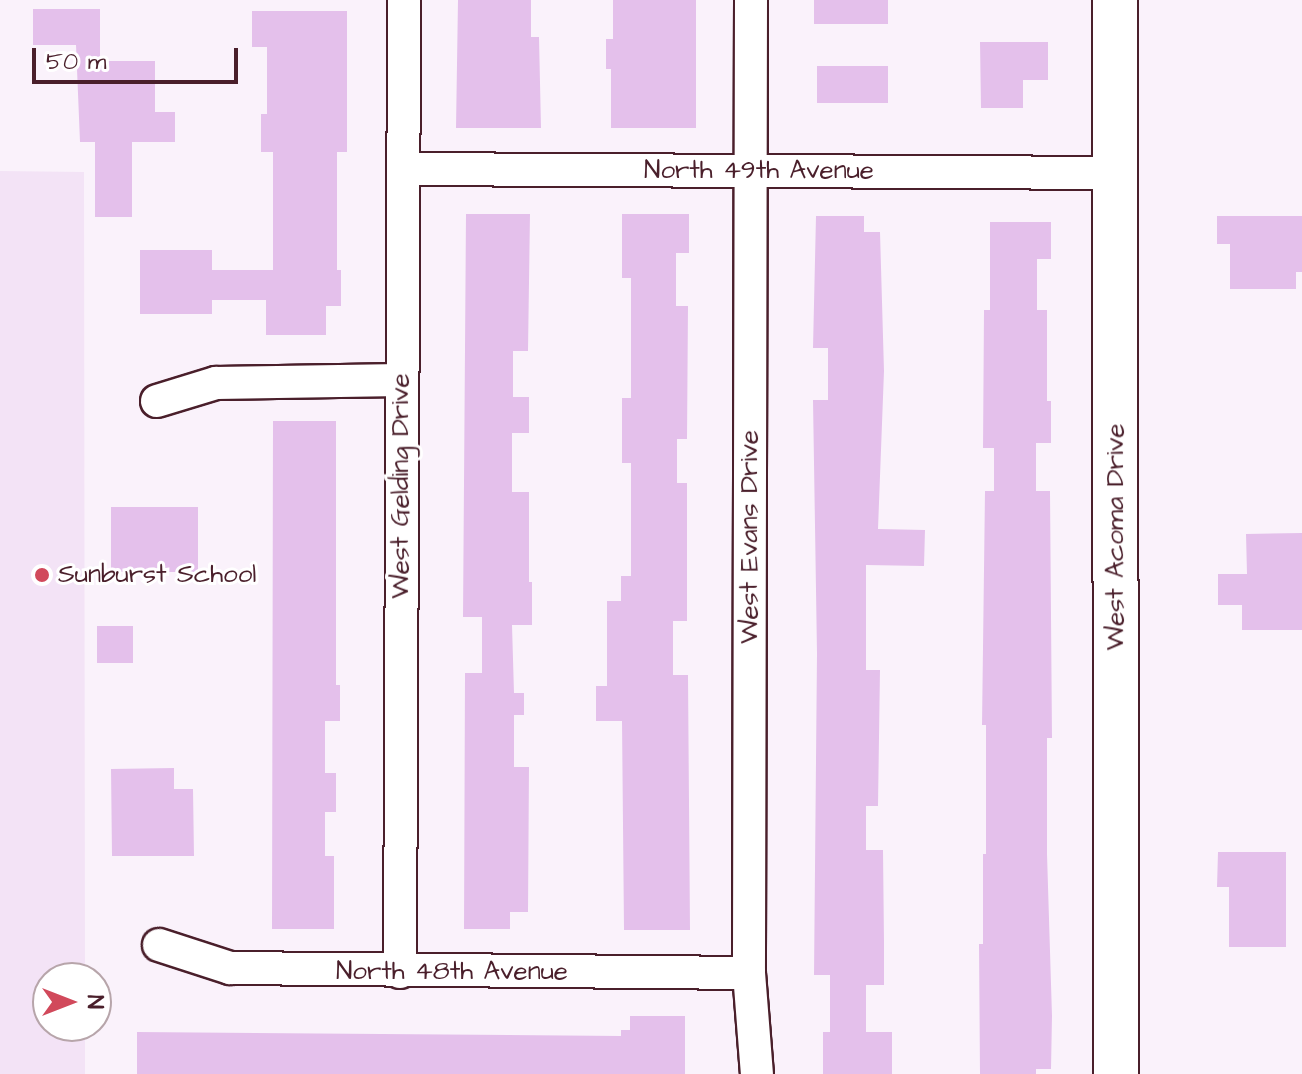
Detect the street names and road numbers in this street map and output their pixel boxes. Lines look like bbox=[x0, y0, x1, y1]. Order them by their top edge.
street label: North 49th Avenue bbox=[644, 155, 874, 187]
street label: West Gelding Drive bbox=[385, 373, 417, 599]
street label: West Acoma Drive bbox=[1100, 424, 1132, 650]
street label: West Evans Drive bbox=[734, 430, 766, 644]
street label: North 48th Avenue bbox=[336, 956, 568, 988]

